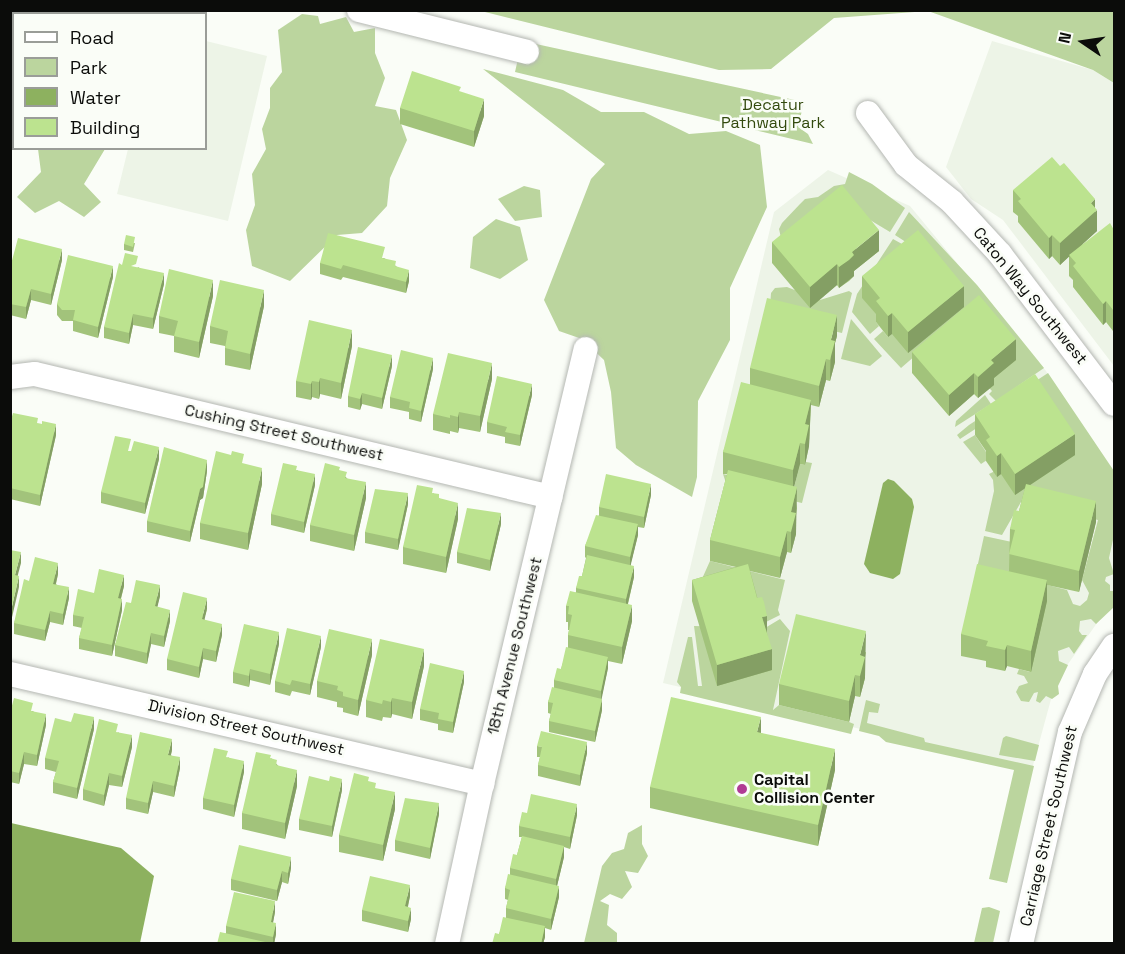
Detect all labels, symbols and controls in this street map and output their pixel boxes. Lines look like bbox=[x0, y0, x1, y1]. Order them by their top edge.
legend bbox=[12, 12, 207, 150]
north arrow bbox=[1053, 12, 1113, 72]
text: Road bbox=[70, 26, 114, 49]
text: N bbox=[1054, 30, 1076, 45]
text: Park bbox=[70, 56, 107, 79]
text: Water bbox=[70, 86, 121, 109]
park label: Decatur Pathway Park bbox=[721, 95, 825, 133]
text: Building bbox=[70, 116, 140, 139]
street label: Caton Way Southwest bbox=[969, 224, 1091, 368]
street label: Cushing Street Southwest bbox=[183, 401, 385, 465]
street label: 18th Avenue Southwest bbox=[484, 555, 546, 737]
street label: Division Street Southwest bbox=[146, 696, 346, 760]
street label: Carriage Street Southwest bbox=[1017, 724, 1081, 928]
place label: Capital Collision Center bbox=[754, 770, 875, 808]
marker: Capital Collision Center bbox=[735, 782, 749, 796]

